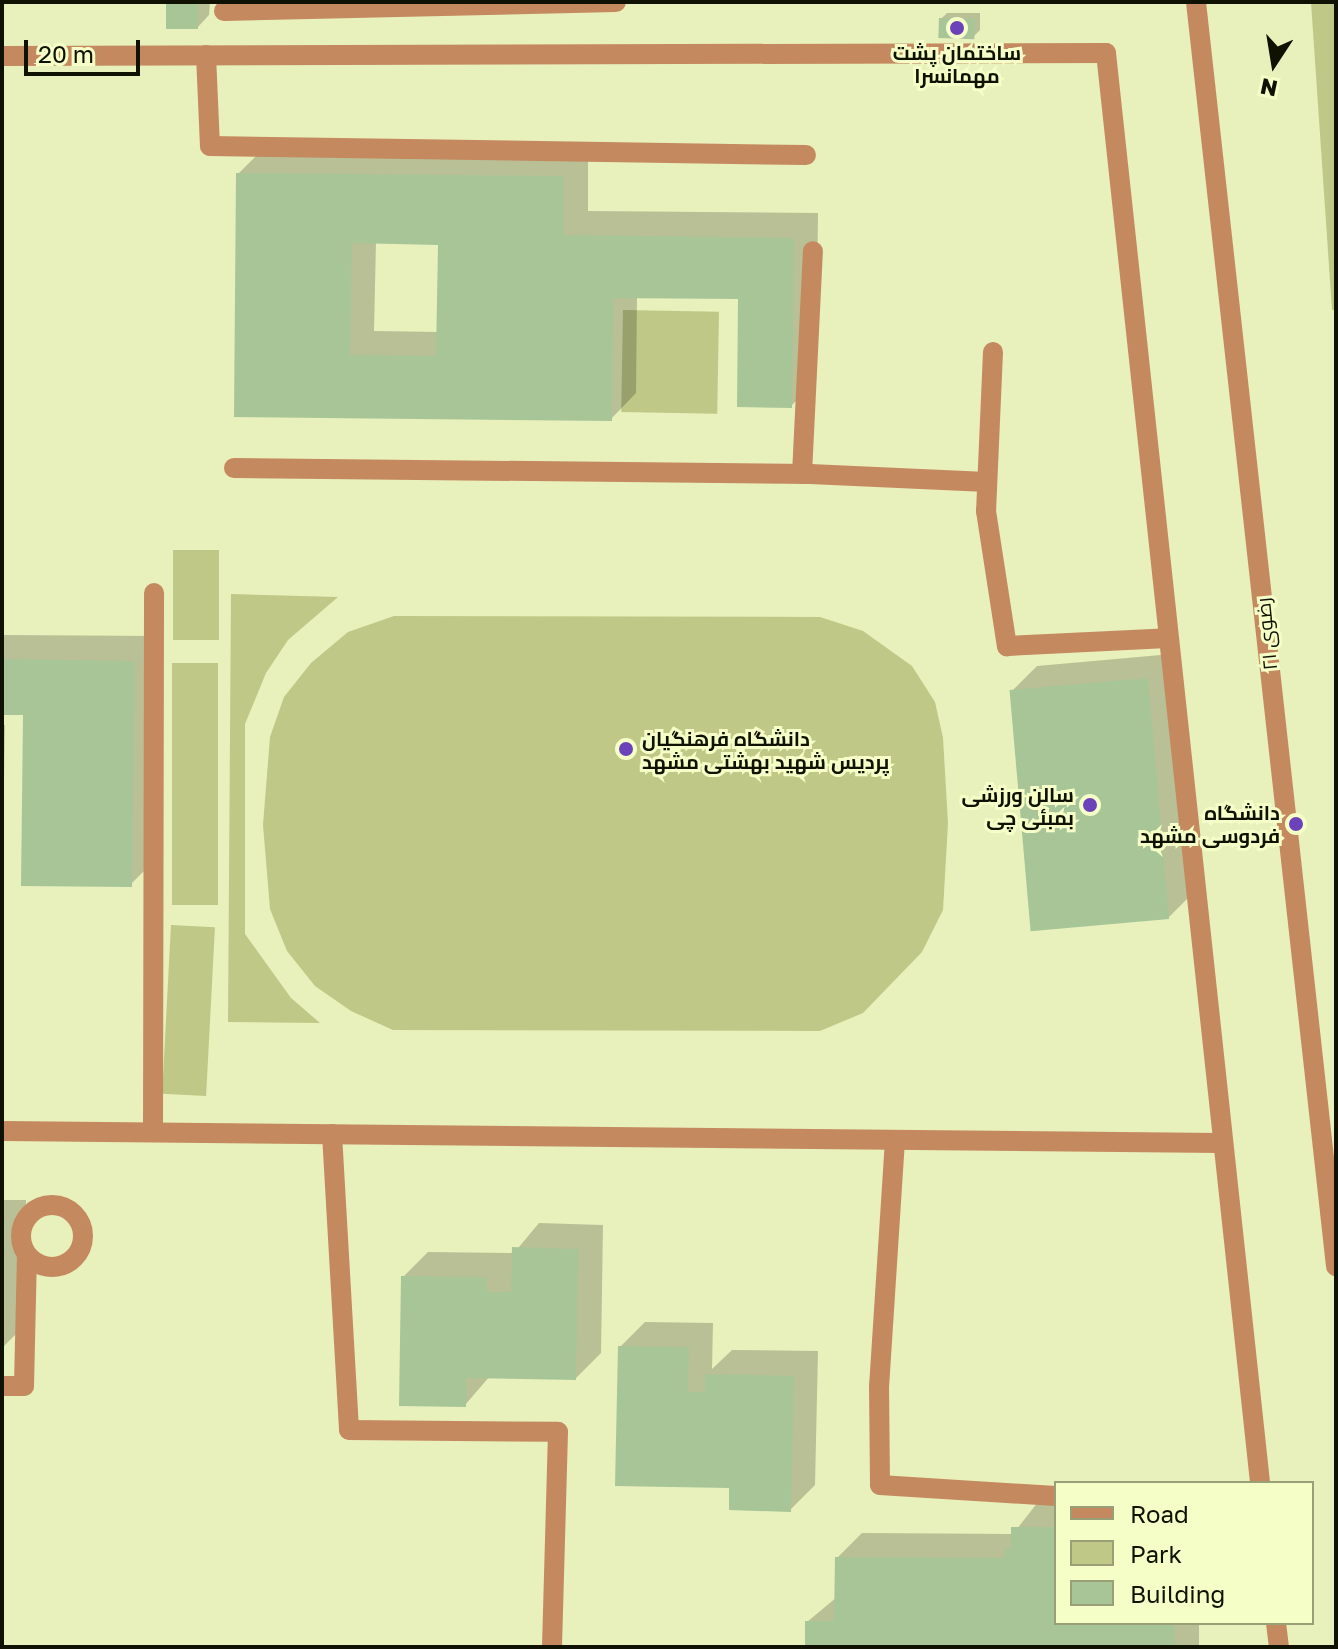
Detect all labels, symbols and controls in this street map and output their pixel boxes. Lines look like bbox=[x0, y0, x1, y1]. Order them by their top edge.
marker: ساختمان پشت مهمانسرا bbox=[948, 19, 966, 37]
scale bar bbox=[28, 24, 144, 74]
north arrow bbox=[1234, 24, 1314, 104]
text: 20 m bbox=[38, 39, 94, 68]
place label: ساختمان پشت مهمانسرا bbox=[893, 40, 1021, 87]
text: N bbox=[1258, 73, 1280, 103]
street label: رضوی ۲۱ bbox=[1250, 597, 1282, 671]
place label: دانشگاه فرهنگیان پردیس شهید بهشتی مشهد bbox=[642, 726, 889, 773]
marker: دانشگاه فرهنگیان پردیس شهید بهشتی مشهد bbox=[617, 740, 635, 758]
place label: سالن ورزشی بمبئی چی bbox=[962, 782, 1074, 829]
marker: سالن ورزشی بمبئی چی bbox=[1081, 796, 1099, 814]
place label: دانشگاه فردوسی مشهد bbox=[1140, 800, 1280, 847]
marker: دانشگاه فردوسی مشهد bbox=[1287, 815, 1305, 833]
legend bbox=[1054, 1481, 1314, 1625]
text: Road bbox=[1130, 1499, 1189, 1528]
text: Park bbox=[1130, 1539, 1182, 1568]
text: Building bbox=[1130, 1579, 1225, 1608]

